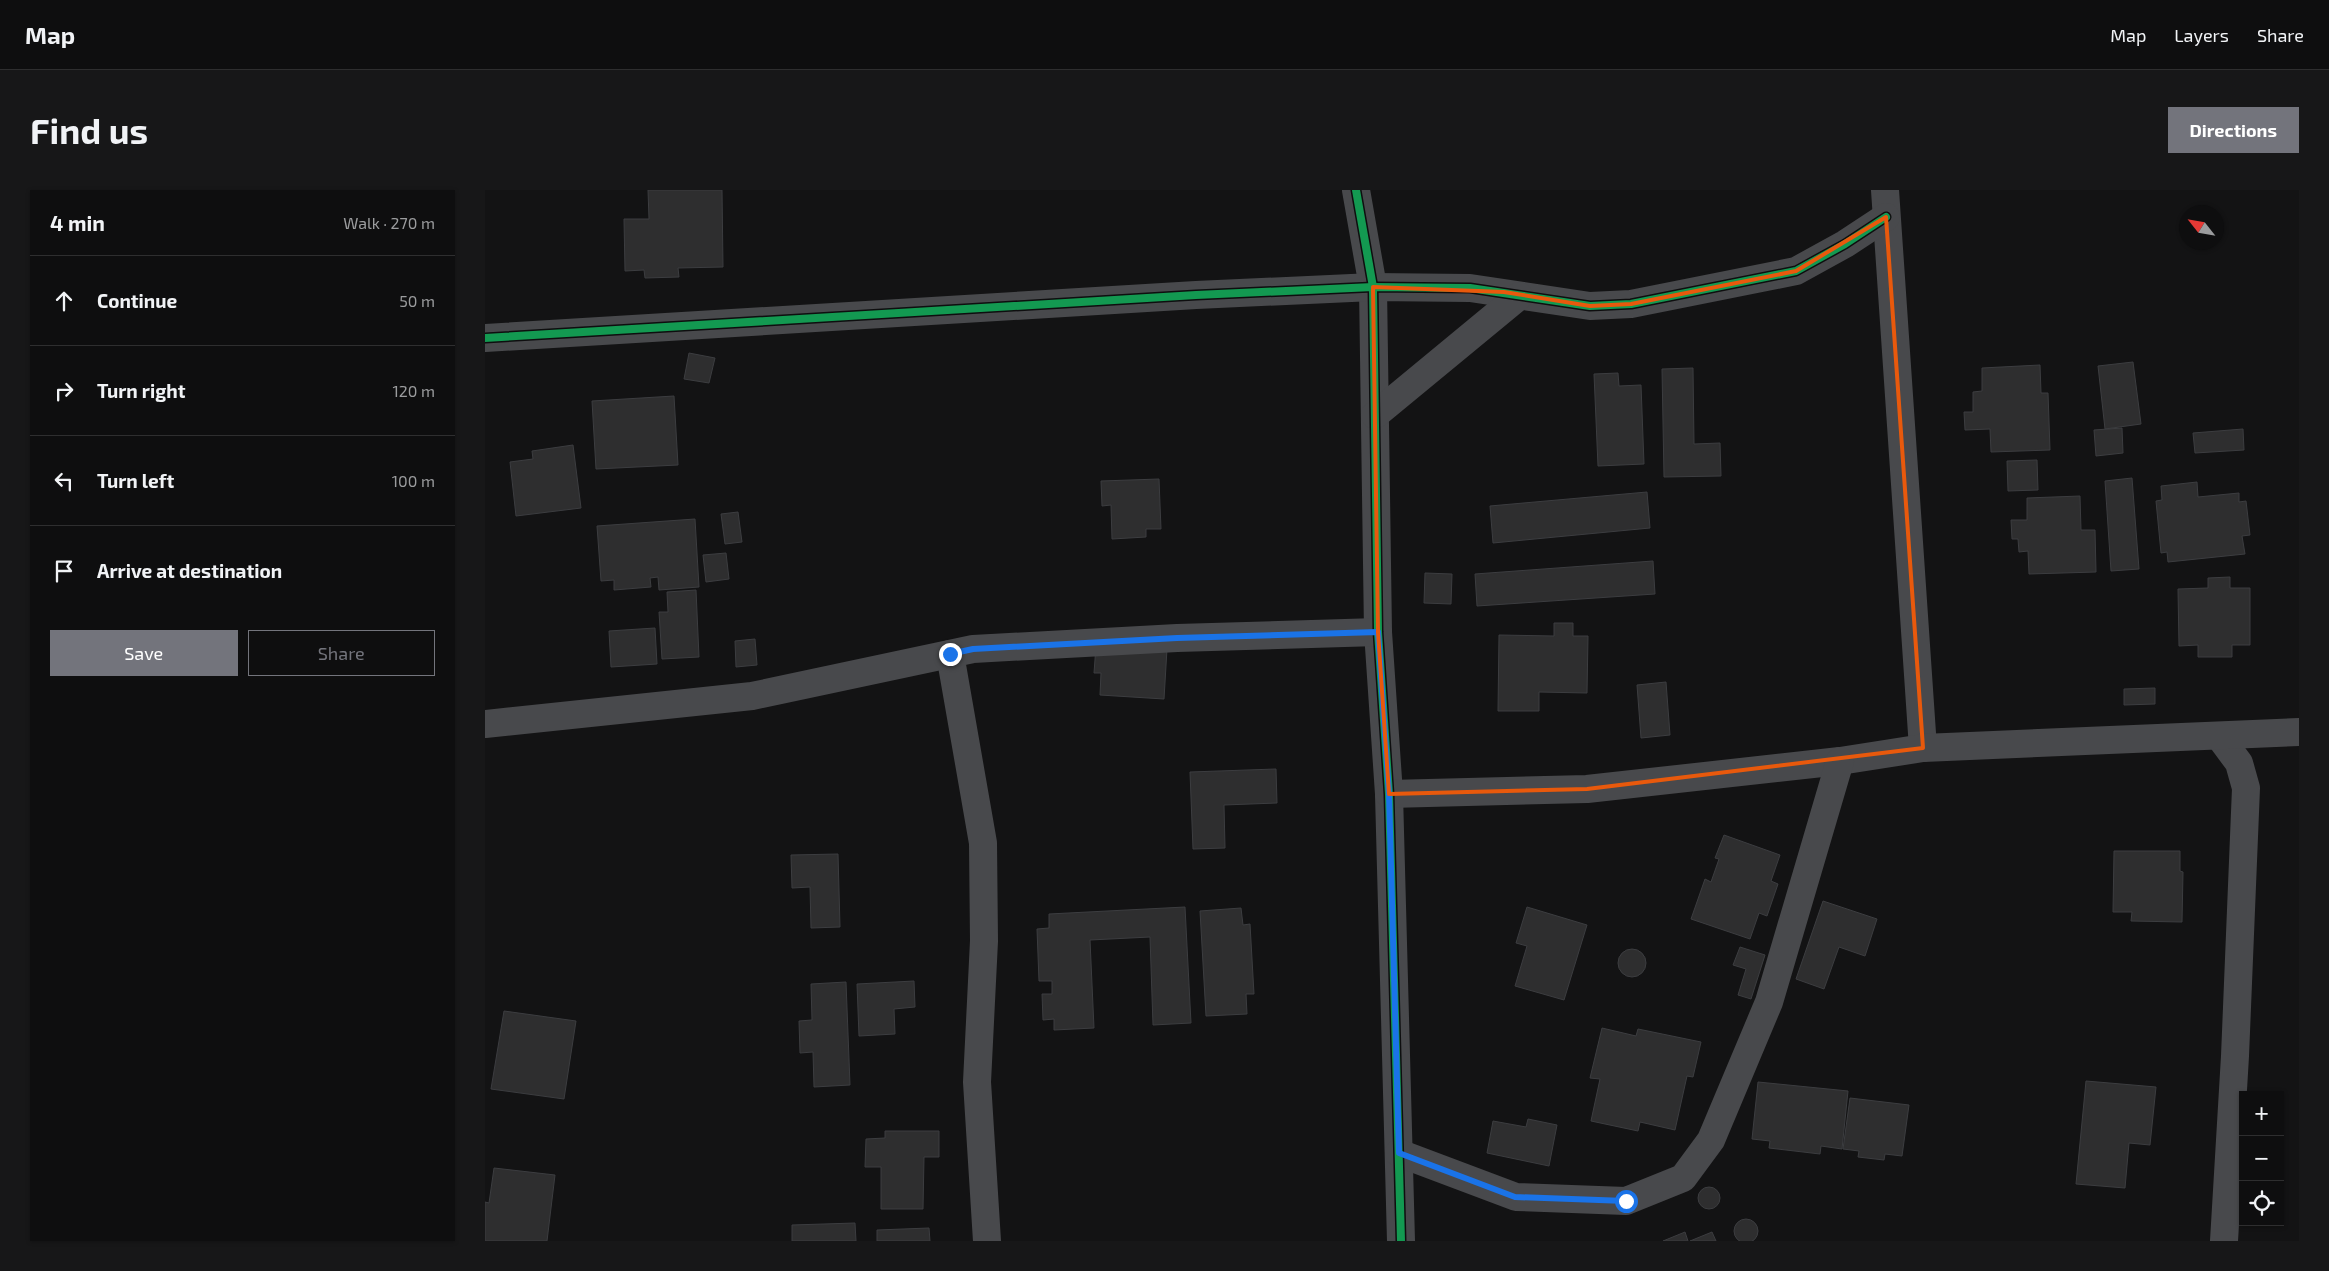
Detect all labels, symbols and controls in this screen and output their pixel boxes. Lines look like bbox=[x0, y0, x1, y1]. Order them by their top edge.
text: Map bbox=[25, 20, 75, 49]
text: Map bbox=[2110, 24, 2146, 46]
text: Layers bbox=[2174, 24, 2229, 46]
text: Share bbox=[2257, 24, 2304, 46]
button: Directions bbox=[2168, 107, 2299, 153]
text: Find us bbox=[30, 109, 148, 151]
north arrow bbox=[2179, 205, 2224, 250]
text: 4 min bbox=[50, 210, 105, 235]
text: Walk · 270 m bbox=[343, 213, 435, 232]
icon: ahead bbox=[50, 287, 78, 315]
text: Continue bbox=[97, 289, 177, 312]
text: 50 m bbox=[399, 291, 435, 310]
icon: right bbox=[50, 377, 78, 405]
text: Turn right bbox=[97, 379, 185, 402]
text: 120 m bbox=[392, 381, 435, 400]
icon: left bbox=[50, 467, 78, 495]
text: Turn left bbox=[97, 469, 174, 492]
text: 100 m bbox=[392, 471, 435, 490]
icon: arrive bbox=[50, 557, 78, 585]
text: Arrive at destination bbox=[97, 559, 282, 582]
button: Save bbox=[50, 630, 238, 676]
button: Share bbox=[248, 630, 435, 676]
route end bbox=[939, 643, 962, 666]
map controls bbox=[2239, 1091, 2284, 1226]
button: + bbox=[2239, 1091, 2284, 1136]
button: − bbox=[2239, 1136, 2284, 1181]
button: locate bbox=[2239, 1181, 2284, 1226]
route start bbox=[1615, 1190, 1638, 1213]

